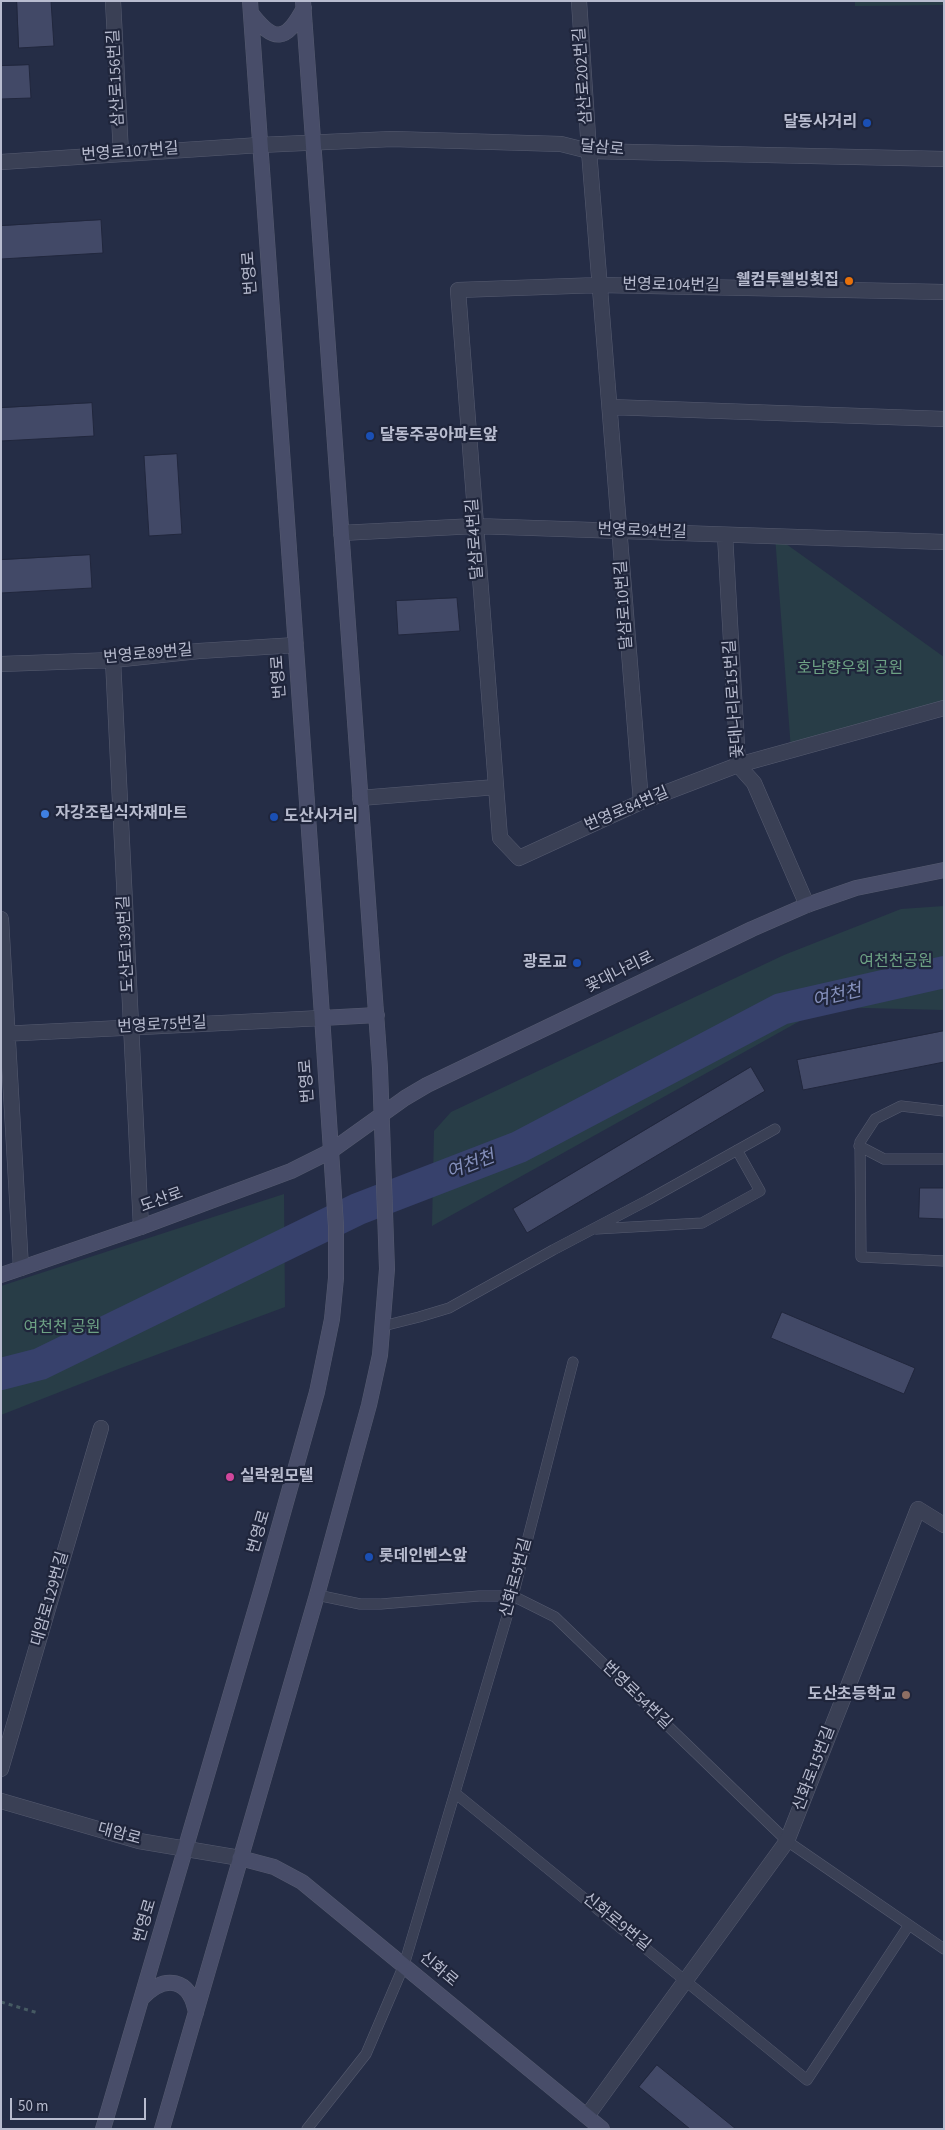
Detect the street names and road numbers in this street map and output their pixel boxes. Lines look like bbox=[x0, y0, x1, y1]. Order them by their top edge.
street label: 삼산로202번길 bbox=[571, 27, 597, 125]
street label: 삼산로156번길 bbox=[105, 29, 129, 127]
street label: 달삼로 bbox=[579, 138, 625, 160]
street label: 번영로107번길 bbox=[81, 140, 179, 166]
street label: 번영로 bbox=[240, 250, 262, 296]
street label: 번영로104번길 bbox=[622, 276, 720, 296]
street label: 달삼로4번길 bbox=[464, 498, 488, 580]
street label: 번영로94번길 bbox=[597, 521, 687, 543]
street label: 달삼로10번길 bbox=[612, 560, 638, 650]
street label: 꽃대나리로15번길 bbox=[721, 639, 749, 759]
street label: 번영로89번길 bbox=[103, 642, 193, 668]
street label: 번영로 bbox=[269, 654, 291, 700]
street label: 번영로84번길 bbox=[582, 784, 672, 836]
street label: 도산로139번길 bbox=[115, 895, 139, 993]
street label: 꽃대나리로 bbox=[583, 948, 657, 998]
street label: 번영로75번길 bbox=[117, 1014, 207, 1038]
street label: 번영로 bbox=[297, 1058, 319, 1104]
street label: 도산로 bbox=[138, 1184, 186, 1218]
street label: 번영로 bbox=[245, 1508, 275, 1556]
street label: 신화로5번길 bbox=[497, 1536, 537, 1620]
street label: 대암로129번길 bbox=[28, 1550, 74, 1648]
street label: 번영로54번길 bbox=[597, 1658, 675, 1734]
street label: 신화로15번길 bbox=[790, 1724, 840, 1814]
street label: 대암로 bbox=[95, 1820, 143, 1850]
street label: 신화로9번길 bbox=[578, 1890, 654, 1956]
street label: 번영로 bbox=[131, 1897, 161, 1945]
street label: 신화로 bbox=[415, 1948, 461, 1992]

